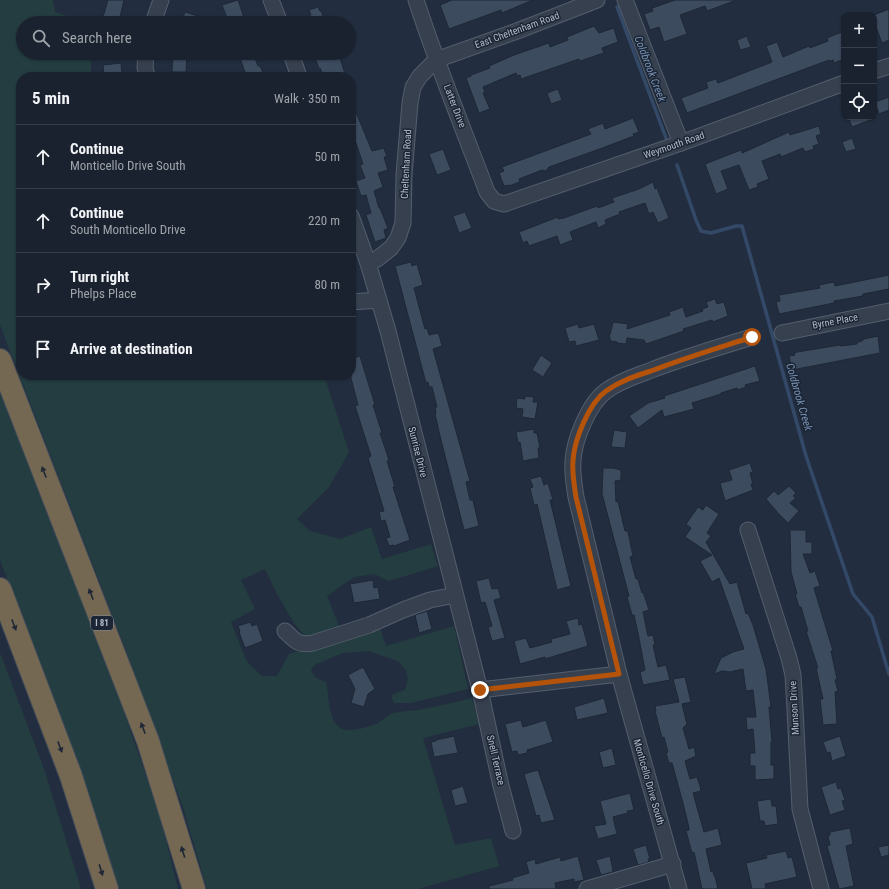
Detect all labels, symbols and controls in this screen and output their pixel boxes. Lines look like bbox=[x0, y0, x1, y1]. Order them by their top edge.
street label: East Cheltenham Road bbox=[473, 10, 561, 50]
map controls bbox=[841, 12, 877, 120]
button: + bbox=[841, 12, 877, 48]
search box bbox=[16, 16, 356, 60]
icon: search bbox=[30, 27, 52, 49]
text: Search here bbox=[62, 29, 132, 47]
water label: Coldbrook Creek bbox=[631, 34, 669, 104]
button: − bbox=[841, 48, 877, 84]
street label: Latter Drive bbox=[442, 83, 468, 129]
button: locate bbox=[841, 84, 877, 120]
text: 5 min bbox=[32, 88, 70, 108]
text: Walk · 350 m bbox=[274, 91, 340, 106]
street label: Cheltenham Road bbox=[399, 129, 413, 199]
street label: Weymouth Road bbox=[642, 129, 706, 161]
text: Continue bbox=[70, 140, 124, 158]
icon: ahead bbox=[32, 146, 54, 168]
text: 50 m bbox=[314, 149, 340, 164]
text: Monticello Drive South bbox=[70, 158, 186, 173]
text: Continue bbox=[70, 204, 124, 222]
icon: ahead bbox=[32, 210, 54, 232]
text: 220 m bbox=[308, 213, 340, 228]
text: South Monticello Drive bbox=[70, 222, 186, 237]
text: Turn right bbox=[70, 268, 129, 286]
icon: right bbox=[32, 274, 54, 296]
text: 80 m bbox=[314, 277, 340, 292]
text: Phelps Place bbox=[70, 286, 136, 301]
street label: Byrne Place bbox=[811, 311, 859, 331]
route start bbox=[743, 328, 761, 346]
icon: arrive bbox=[32, 338, 54, 360]
text: Arrive at destination bbox=[70, 340, 193, 358]
water label: Coldbrook Creek bbox=[783, 362, 815, 432]
street label: Sunrise Drive bbox=[406, 426, 430, 479]
one-way arrow bbox=[40, 466, 46, 478]
one-way arrow bbox=[88, 588, 94, 599]
road number: I 81 bbox=[91, 616, 113, 630]
one-way arrow bbox=[12, 620, 18, 632]
street label: Munson Drive bbox=[787, 680, 801, 735]
route end bbox=[471, 681, 489, 699]
one-way arrow bbox=[140, 721, 146, 733]
street label: Snell Terrace bbox=[485, 734, 507, 786]
street label: Monticello Drive South bbox=[631, 738, 667, 826]
one-way arrow bbox=[57, 741, 63, 753]
one-way arrow bbox=[180, 845, 186, 857]
one-way arrow bbox=[98, 864, 104, 876]

